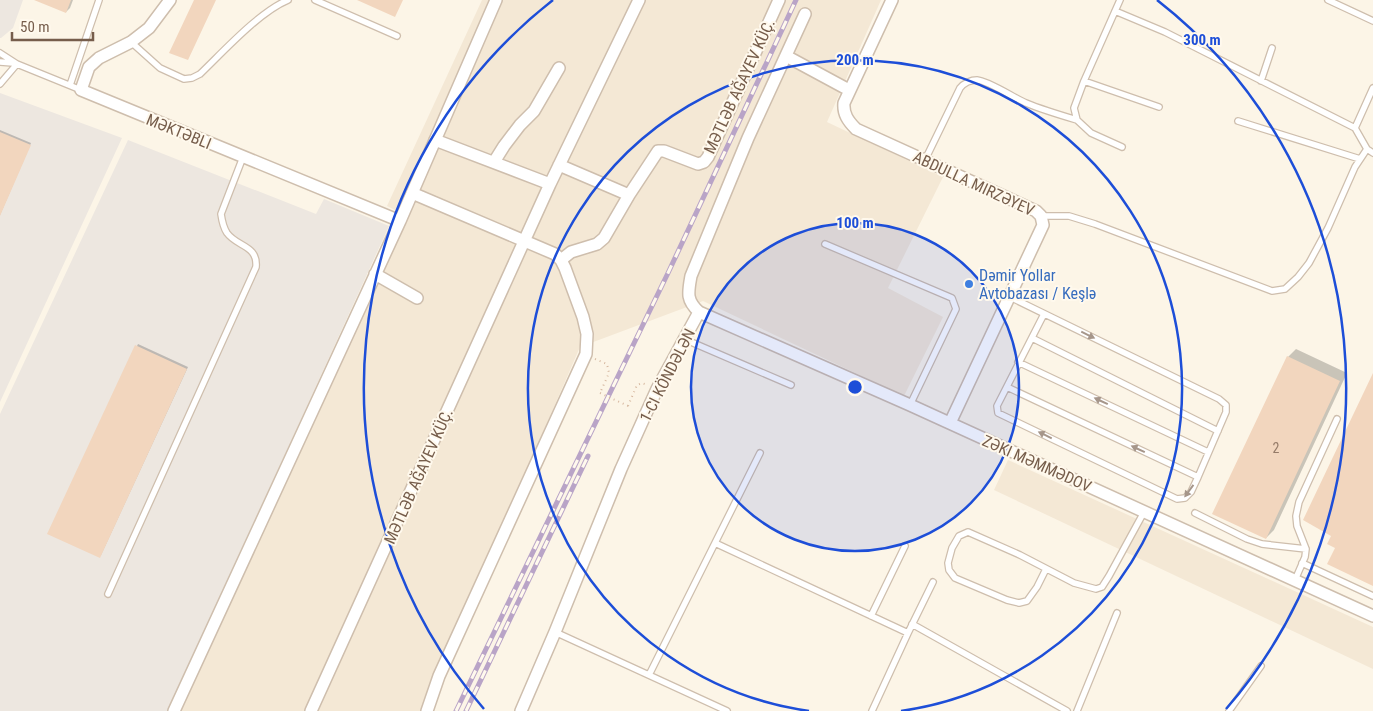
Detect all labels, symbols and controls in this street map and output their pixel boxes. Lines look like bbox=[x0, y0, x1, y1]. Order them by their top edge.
scale bar bbox=[12, 10, 94, 42]
street label: MƏTLƏB AĞAYEV KÜÇ. bbox=[700, 16, 779, 157]
text: 50 m bbox=[20, 18, 50, 36]
text: 300 m bbox=[1183, 31, 1221, 49]
text: 200 m bbox=[836, 51, 874, 69]
street label: MƏKTƏBLI bbox=[143, 110, 214, 153]
street label: ABDULLA MIRZƏYEV bbox=[910, 147, 1038, 220]
text: 100 m bbox=[836, 214, 874, 232]
place label: Dəmir Yollar Avtobazası / Keşlə bbox=[979, 266, 1096, 303]
marker: Dəmir Yollar Avtobazası / Keşlə bbox=[963, 278, 975, 290]
street label: 1-CI KÖNDƏLƏN bbox=[636, 325, 699, 425]
one-way arrow bbox=[1081, 331, 1095, 339]
centre of rings bbox=[846, 378, 864, 396]
one-way arrow bbox=[1094, 397, 1108, 405]
street label: MƏTLƏB AĞAYEV KÜÇ. bbox=[380, 405, 457, 547]
street label: ZƏKI MƏMMƏDOV bbox=[979, 431, 1094, 496]
one-way arrow bbox=[1038, 431, 1052, 439]
house number: 2 bbox=[1273, 440, 1280, 456]
one-way arrow bbox=[1131, 445, 1145, 453]
one-way arrow bbox=[1184, 485, 1194, 498]

